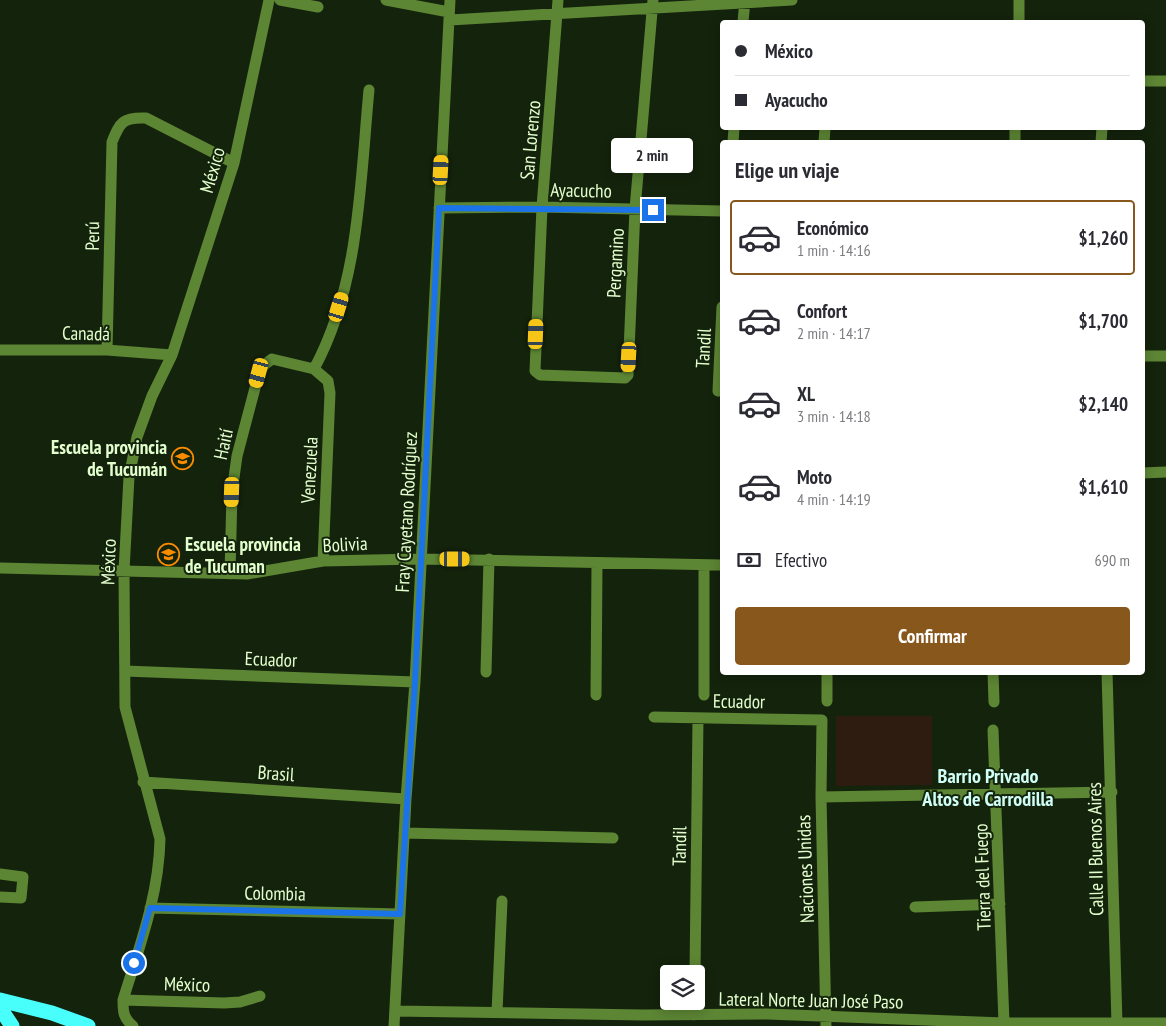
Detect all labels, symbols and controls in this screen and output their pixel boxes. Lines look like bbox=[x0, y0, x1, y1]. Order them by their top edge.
text: México bbox=[765, 39, 813, 63]
text: Ayacucho bbox=[765, 88, 828, 112]
street label: San Lorenzo bbox=[515, 99, 545, 181]
callout: 2 min bbox=[612, 138, 694, 172]
street label: México bbox=[194, 144, 230, 196]
text: 2 min bbox=[636, 145, 668, 165]
car bbox=[432, 155, 449, 185]
text: Elige un viaje bbox=[735, 156, 839, 184]
street label: Ayacucho bbox=[550, 177, 612, 203]
route end bbox=[642, 199, 664, 221]
icon: car bbox=[737, 215, 782, 260]
text: Económico bbox=[797, 216, 869, 240]
street label: Perú bbox=[80, 221, 104, 251]
text: $1,260 bbox=[1078, 226, 1128, 250]
street label: Pergamino bbox=[601, 227, 629, 299]
text: 1 min · 14:16 bbox=[797, 240, 871, 260]
car bbox=[327, 290, 350, 324]
icon: car bbox=[737, 298, 782, 343]
text: Confort bbox=[797, 299, 847, 323]
text: $1,700 bbox=[1078, 309, 1128, 333]
car bbox=[527, 319, 544, 349]
street label: Canadá bbox=[62, 321, 110, 345]
text: 2 min · 14:17 bbox=[797, 323, 871, 343]
street label: Tandil bbox=[690, 327, 716, 368]
car bbox=[620, 342, 637, 372]
car bbox=[247, 357, 270, 389]
icon: car bbox=[737, 381, 782, 426]
text: XL bbox=[797, 382, 815, 406]
text: $2,140 bbox=[1078, 392, 1128, 416]
text: 3 min · 14:18 bbox=[797, 406, 871, 426]
street label: Haití bbox=[208, 426, 238, 462]
street label: Fray Cayetano Rodríguez bbox=[390, 431, 422, 593]
place label: Escuela provincia de Tucumán bbox=[51, 435, 167, 481]
street label: Venezuela bbox=[295, 436, 323, 505]
school or university icon: Escuela provincia de Tucumán bbox=[171, 446, 195, 470]
icon: car bbox=[737, 464, 782, 509]
text: Moto bbox=[797, 465, 832, 489]
text: $1,610 bbox=[1078, 475, 1128, 499]
car bbox=[223, 477, 240, 507]
text: 4 min · 14:19 bbox=[797, 489, 871, 509]
street label: Bolivia bbox=[322, 531, 368, 557]
place label: Escuela provincia de Tucuman bbox=[185, 532, 301, 578]
street label: México bbox=[95, 538, 121, 586]
school or university icon: Escuela provincia de Tucuman bbox=[157, 543, 181, 567]
icon: cash bbox=[735, 546, 763, 574]
text: Efectivo bbox=[775, 548, 827, 572]
text: 690 m bbox=[1095, 550, 1130, 570]
car bbox=[440, 552, 470, 567]
button: Confirmar bbox=[735, 607, 1130, 665]
street label: Ecuador bbox=[244, 646, 298, 672]
street label: Ecuador bbox=[713, 689, 766, 713]
street label: Brasil bbox=[257, 760, 296, 786]
district label: Barrio Privado Altos de Carrodilla bbox=[921, 763, 1054, 812]
street label: Calle II Buenos Aires bbox=[1082, 782, 1108, 916]
street label: Naciones Unidas bbox=[791, 815, 819, 923]
street label: Tierra del Fuego bbox=[968, 823, 996, 931]
street label: Tandil bbox=[667, 825, 691, 866]
street label: Colombia bbox=[244, 880, 306, 906]
route start bbox=[123, 952, 145, 974]
map controls bbox=[660, 965, 705, 1010]
button: layers bbox=[660, 965, 705, 1010]
street label: México bbox=[163, 971, 211, 997]
street label: Lateral Norte Juan José Paso bbox=[718, 986, 904, 1014]

